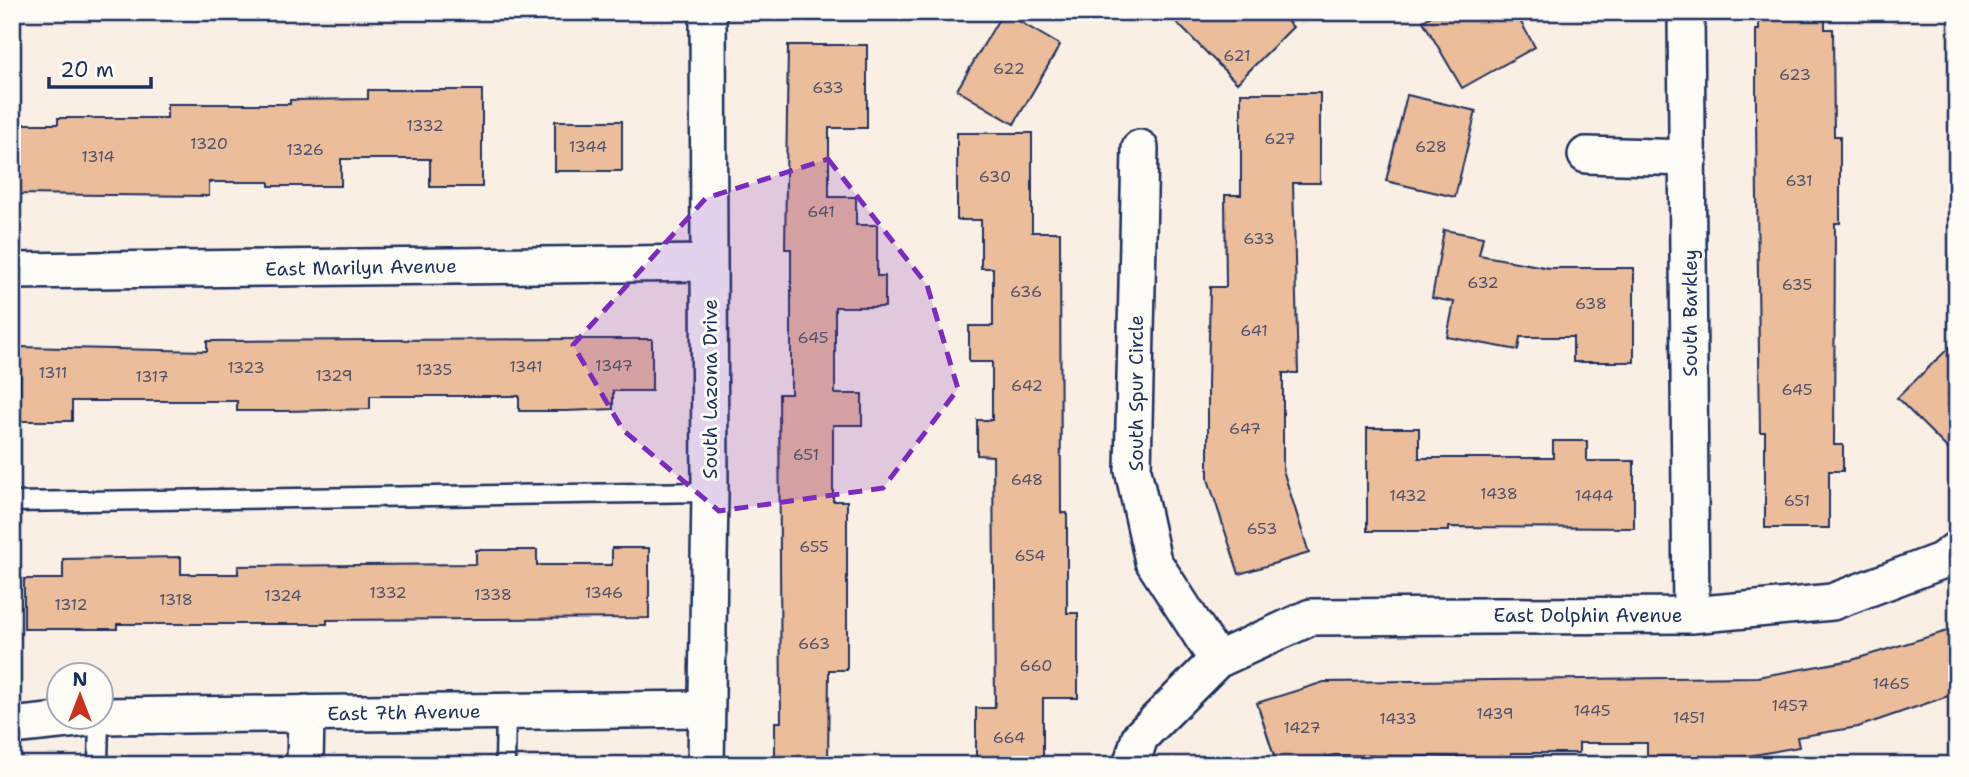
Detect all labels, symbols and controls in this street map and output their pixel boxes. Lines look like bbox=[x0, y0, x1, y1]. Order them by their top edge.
house number: 621 bbox=[1223, 45, 1251, 66]
scale bar bbox=[49, 46, 150, 90]
text: 20 m bbox=[60, 56, 114, 84]
house number: 622 bbox=[993, 58, 1025, 79]
house number: 623 bbox=[1779, 64, 1811, 85]
house number: 633 bbox=[812, 77, 844, 98]
house number: 1332 bbox=[406, 115, 444, 136]
house number: 627 bbox=[1264, 128, 1296, 149]
house number: 1320 bbox=[190, 133, 228, 154]
house number: 1344 bbox=[569, 136, 607, 157]
house number: 628 bbox=[1415, 136, 1447, 157]
house number: 1326 bbox=[286, 139, 324, 160]
house number: 1314 bbox=[81, 146, 115, 167]
house number: 630 bbox=[979, 166, 1011, 187]
house number: 631 bbox=[1785, 170, 1813, 191]
house number: 641 bbox=[807, 201, 835, 222]
house number: 633 bbox=[1243, 228, 1275, 249]
street label: South Barkley bbox=[1678, 249, 1703, 377]
street label: East Marilyn Avenue bbox=[265, 253, 457, 282]
house number: 632 bbox=[1467, 272, 1499, 293]
house number: 635 bbox=[1782, 274, 1812, 295]
house number: 636 bbox=[1010, 281, 1042, 302]
house number: 638 bbox=[1575, 293, 1607, 314]
street label: South Lazona Drive bbox=[698, 299, 723, 479]
street label: South Spur Circle bbox=[1124, 315, 1149, 471]
house number: 641 bbox=[1240, 320, 1268, 341]
house number: 645 bbox=[797, 327, 829, 348]
house number: 1347 bbox=[595, 355, 633, 376]
house number: 1341 bbox=[509, 356, 543, 377]
house number: 1323 bbox=[227, 357, 265, 378]
house number: 1335 bbox=[416, 359, 452, 380]
house number: 1311 bbox=[38, 362, 68, 383]
house number: 1329 bbox=[315, 365, 353, 386]
house number: 1317 bbox=[135, 366, 169, 387]
house number: 642 bbox=[1011, 375, 1043, 396]
house number: 645 bbox=[1781, 379, 1813, 400]
house number: 647 bbox=[1229, 418, 1261, 439]
house number: 651 bbox=[793, 444, 819, 465]
house number: 648 bbox=[1011, 469, 1043, 490]
house number: 1438 bbox=[1480, 483, 1518, 504]
house number: 1432 bbox=[1389, 485, 1427, 506]
house number: 1444 bbox=[1575, 485, 1613, 506]
house number: 651 bbox=[1784, 490, 1810, 511]
house number: 653 bbox=[1247, 518, 1277, 539]
house number: 655 bbox=[799, 536, 829, 557]
house number: 654 bbox=[1014, 545, 1046, 566]
house number: 1332 bbox=[369, 582, 407, 603]
house number: 1346 bbox=[585, 582, 623, 603]
house number: 1338 bbox=[474, 584, 512, 605]
house number: 1324 bbox=[264, 585, 302, 606]
house number: 1318 bbox=[159, 589, 193, 610]
house number: 1312 bbox=[54, 594, 88, 615]
street label: East Dolphin Avenue bbox=[1493, 603, 1683, 628]
house number: 663 bbox=[798, 633, 830, 654]
house number: 660 bbox=[1020, 655, 1052, 676]
north arrow bbox=[46, 662, 116, 732]
text: N bbox=[72, 667, 88, 692]
house number: 1465 bbox=[1872, 673, 1910, 694]
house number: 1457 bbox=[1772, 695, 1808, 716]
street label: East 7th Avenue bbox=[327, 699, 481, 726]
house number: 1445 bbox=[1573, 700, 1611, 721]
house number: 1439 bbox=[1476, 703, 1514, 724]
house number: 1451 bbox=[1673, 707, 1705, 728]
house number: 1433 bbox=[1379, 708, 1417, 729]
house number: 1427 bbox=[1283, 717, 1321, 738]
house number: 664 bbox=[993, 727, 1025, 748]

